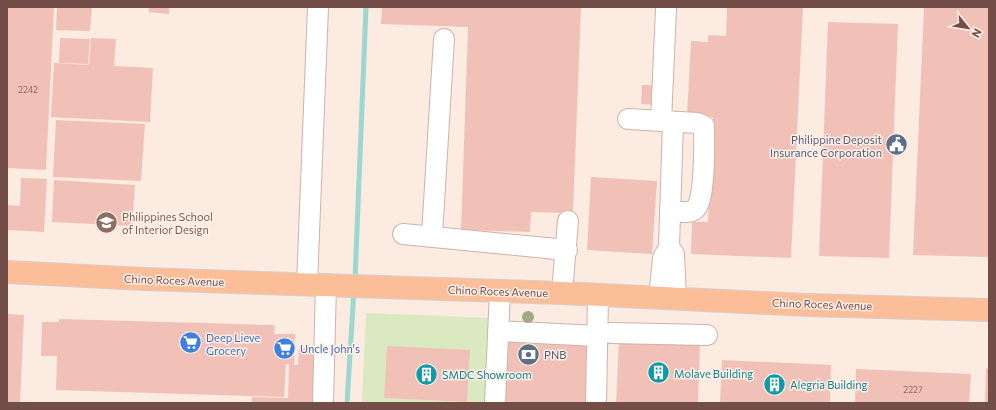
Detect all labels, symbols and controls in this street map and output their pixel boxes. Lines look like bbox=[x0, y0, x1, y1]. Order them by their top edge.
north arrow bbox=[948, 8, 988, 48]
text: N bbox=[969, 26, 985, 40]
house number: 2242 bbox=[18, 84, 38, 95]
public building icon: Philippine Deposit Insurance Corporation bbox=[884, 132, 910, 158]
place label: Philippine Deposit Insurance Corporation bbox=[770, 133, 882, 159]
school or university icon: Philippines School of Interior Design bbox=[93, 209, 119, 235]
place label: Philippines School of Interior Design bbox=[122, 210, 213, 236]
street label: Chino Roces Avenue bbox=[124, 272, 225, 288]
street label: Chino Roces Avenue bbox=[448, 283, 549, 299]
street label: Chino Roces Avenue bbox=[772, 296, 873, 312]
supermarket icon: Deep Lieve Grocery bbox=[177, 330, 203, 356]
place label: Deep Lieve Grocery bbox=[206, 331, 261, 357]
supermarket icon: Uncle John's bbox=[272, 335, 298, 361]
bank icon: PNB bbox=[516, 341, 542, 367]
place label: Uncle John's bbox=[300, 342, 360, 356]
place label: PNB bbox=[544, 348, 566, 361]
building icon: Molave Building bbox=[645, 360, 671, 386]
building icon: SMDC Showroom bbox=[414, 361, 440, 387]
place label: Molave Building bbox=[674, 367, 753, 380]
place label: SMDC Showroom bbox=[442, 368, 532, 381]
building icon: Alegria Building bbox=[762, 371, 788, 397]
place label: Alegria Building bbox=[790, 378, 868, 391]
house number: 2227 bbox=[903, 384, 923, 395]

